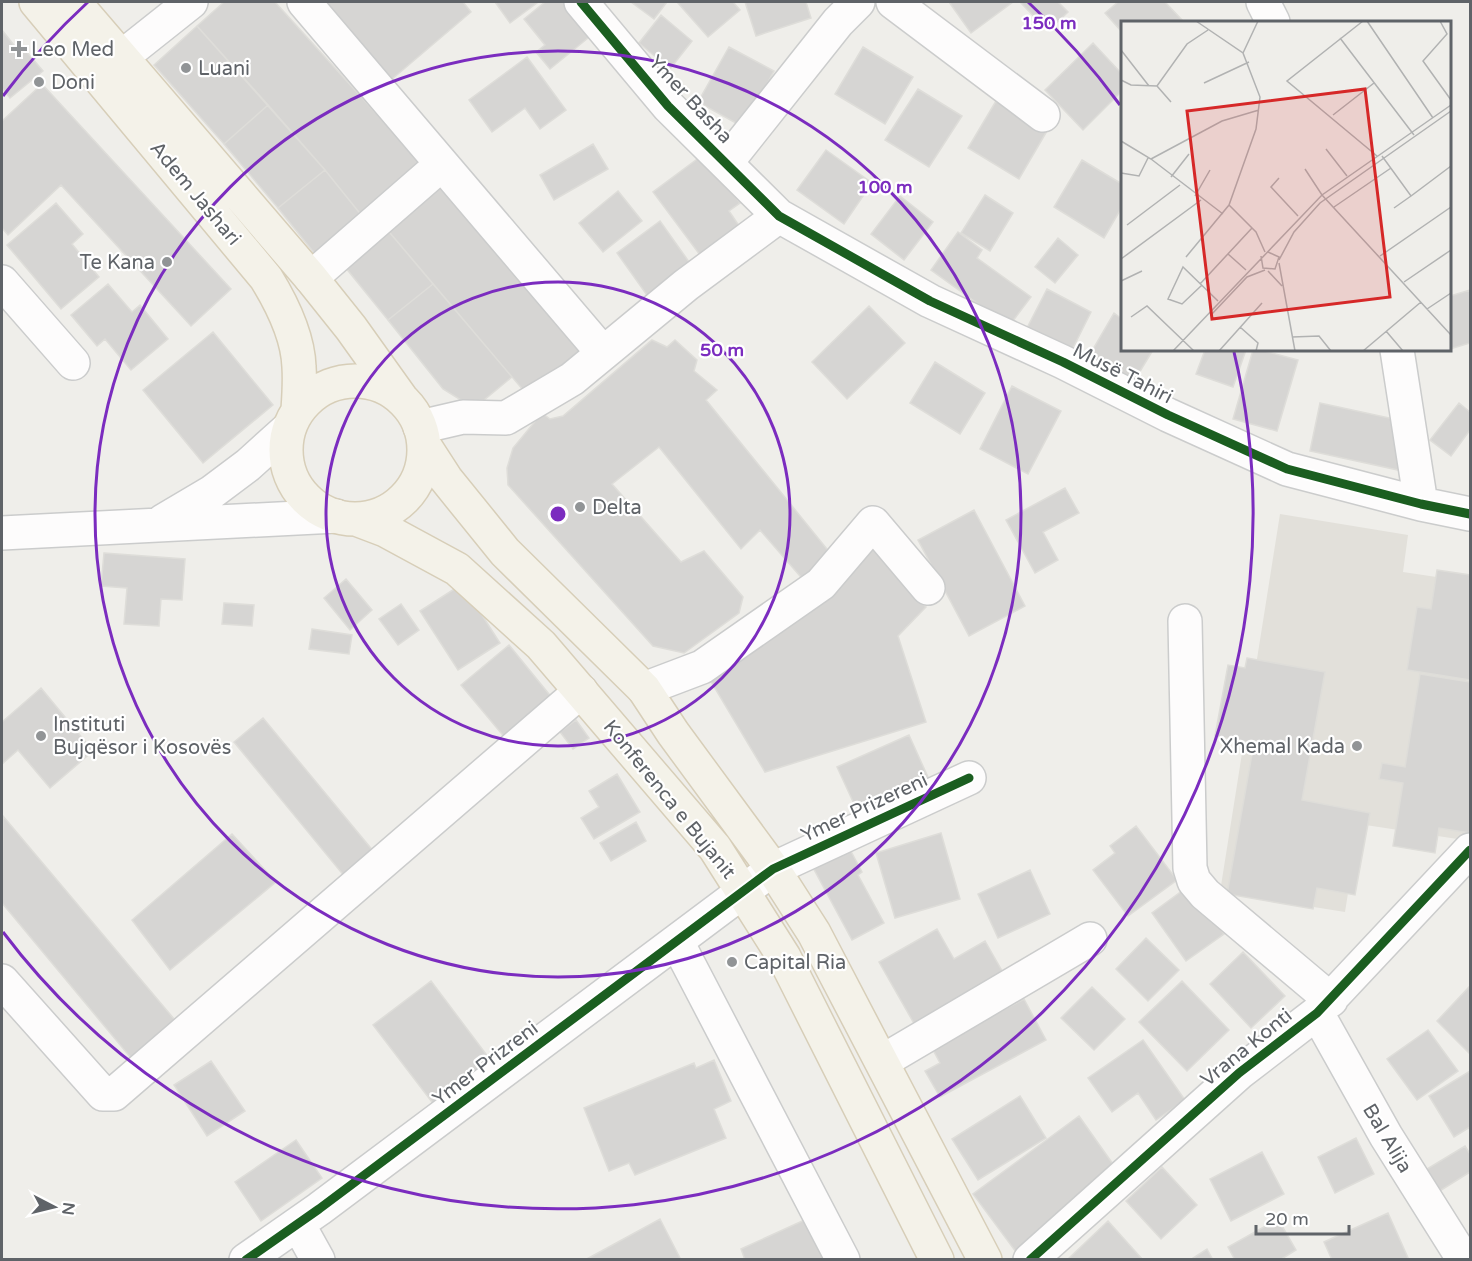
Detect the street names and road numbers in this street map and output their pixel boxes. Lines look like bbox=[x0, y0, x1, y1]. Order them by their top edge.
street label: Ymer Basha bbox=[643, 51, 737, 149]
street label: Adem Jashari bbox=[145, 137, 246, 251]
street label: Musë Tahiri bbox=[1069, 338, 1177, 409]
street label: Konferenca e Bujanit bbox=[598, 715, 741, 884]
street label: Ymer Prizereni bbox=[797, 768, 932, 848]
street label: Vrana Konti bbox=[1196, 1004, 1297, 1092]
street label: Ymer Prizreni bbox=[428, 1016, 543, 1111]
street label: Bal Alija bbox=[1357, 1100, 1417, 1177]

